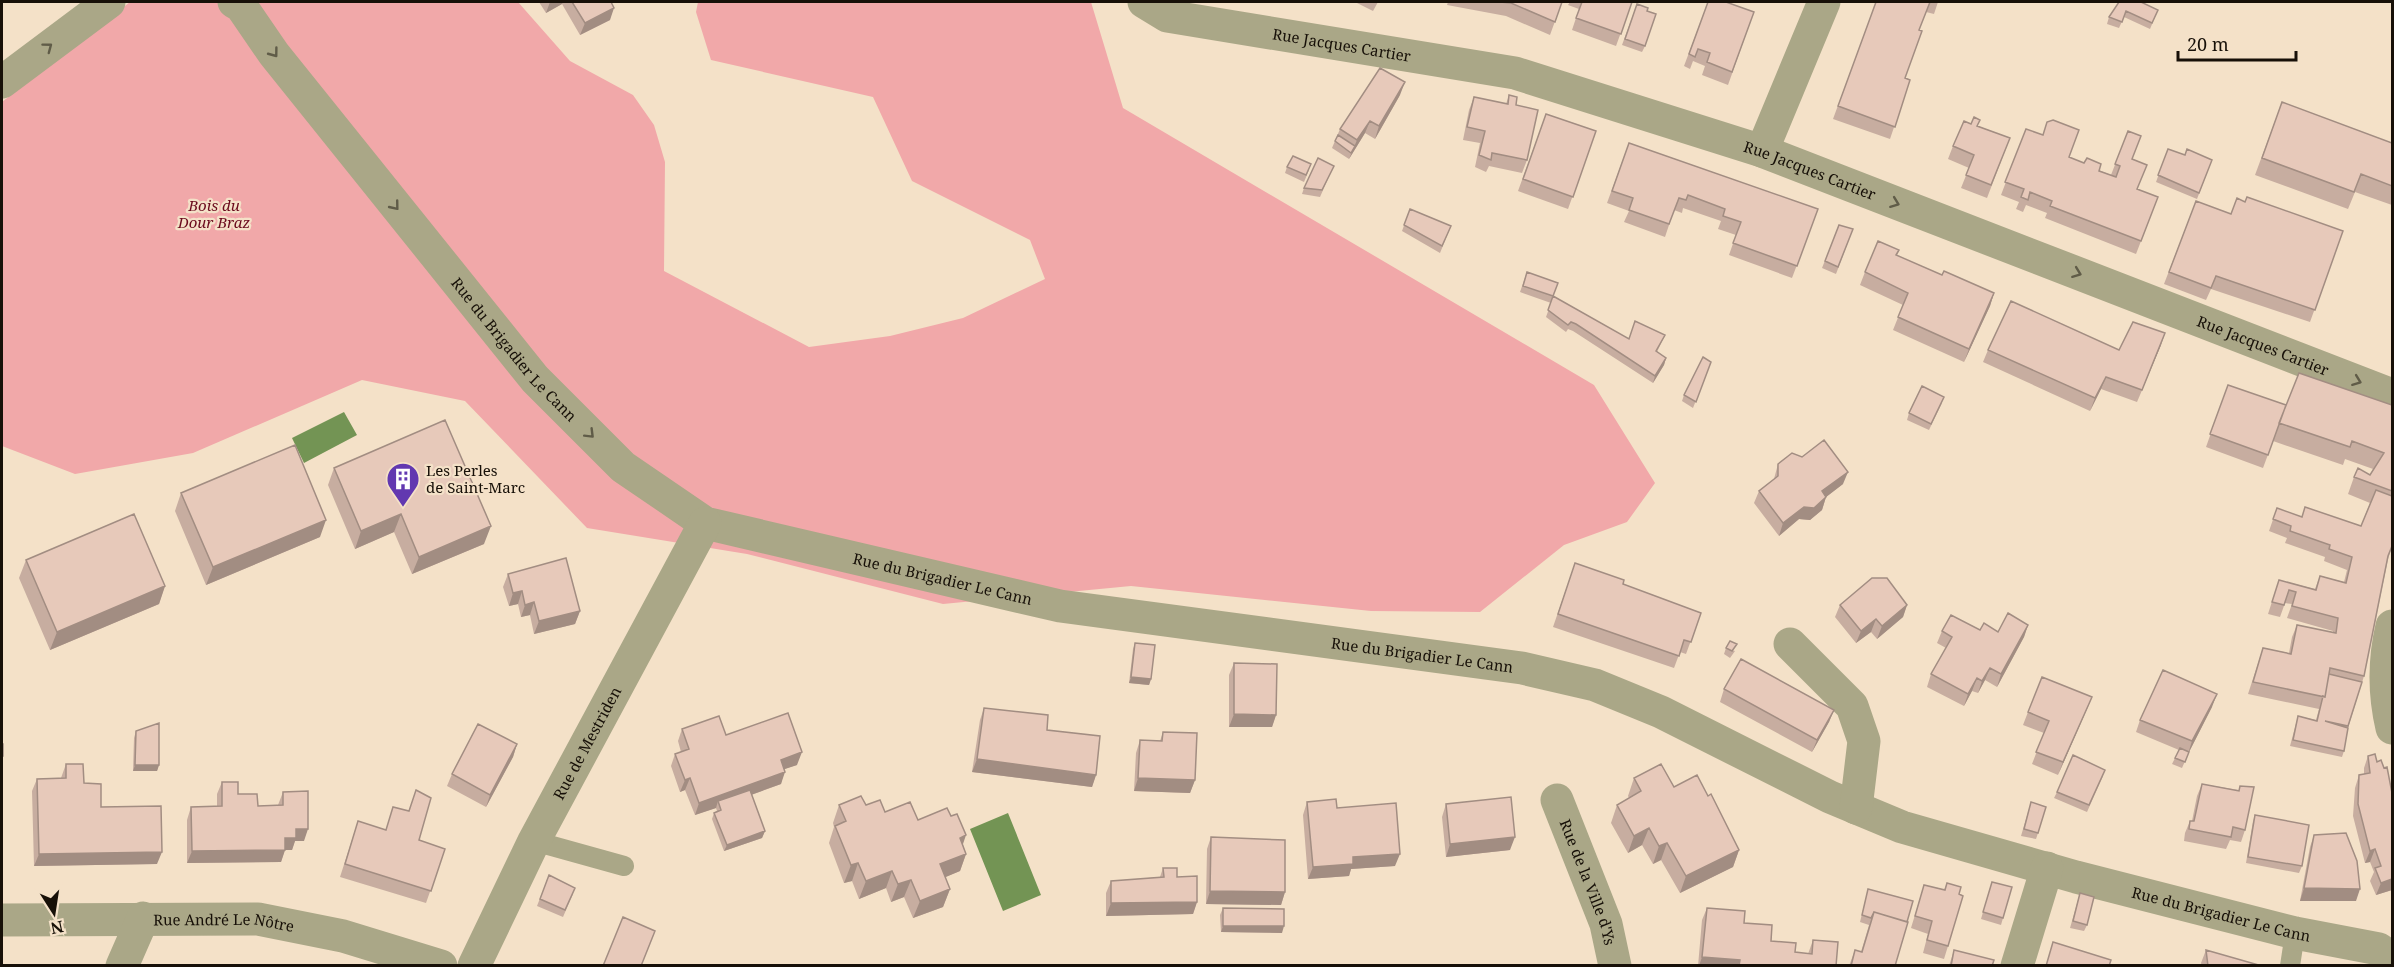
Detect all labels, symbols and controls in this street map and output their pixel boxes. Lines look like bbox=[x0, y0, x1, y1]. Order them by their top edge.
street label: Rue Jacques Cartier bbox=[1271, 23, 1412, 66]
scale bar bbox=[2178, 24, 2296, 62]
text: 20 m bbox=[2187, 32, 2229, 56]
one-way arrow bbox=[42, 43, 53, 54]
one-way arrow bbox=[267, 47, 278, 58]
street label: Rue Jacques Cartier bbox=[1741, 136, 1879, 204]
park label: Bois du Dour Braz bbox=[177, 195, 250, 232]
one-way arrow bbox=[1889, 195, 1900, 208]
one-way arrow bbox=[388, 199, 399, 210]
one-way arrow bbox=[2071, 266, 2082, 278]
street label: Rue du Brigadier Le Cann bbox=[447, 273, 582, 426]
street label: Rue Jacques Cartier bbox=[2194, 311, 2332, 380]
one-way arrow bbox=[2351, 374, 2362, 386]
one-way arrow bbox=[583, 426, 594, 437]
place label: Les Perles de Saint-Marc bbox=[426, 460, 525, 497]
building icon: Les Perles de Saint-Marc bbox=[385, 461, 421, 508]
street label: Rue du Brigadier Le Cann bbox=[851, 548, 1035, 609]
street label: Rue du Brigadier Le Cann bbox=[1330, 632, 1515, 677]
street label: Rue de Mestriden bbox=[548, 683, 625, 803]
street label: Rue de la Ville d'Ys bbox=[1556, 816, 1620, 947]
street label: Rue du Brigadier Le Cann bbox=[2130, 882, 2313, 946]
north arrow bbox=[24, 883, 84, 943]
street label: Rue André Le Nôtre bbox=[153, 908, 296, 936]
text: N bbox=[48, 916, 66, 940]

